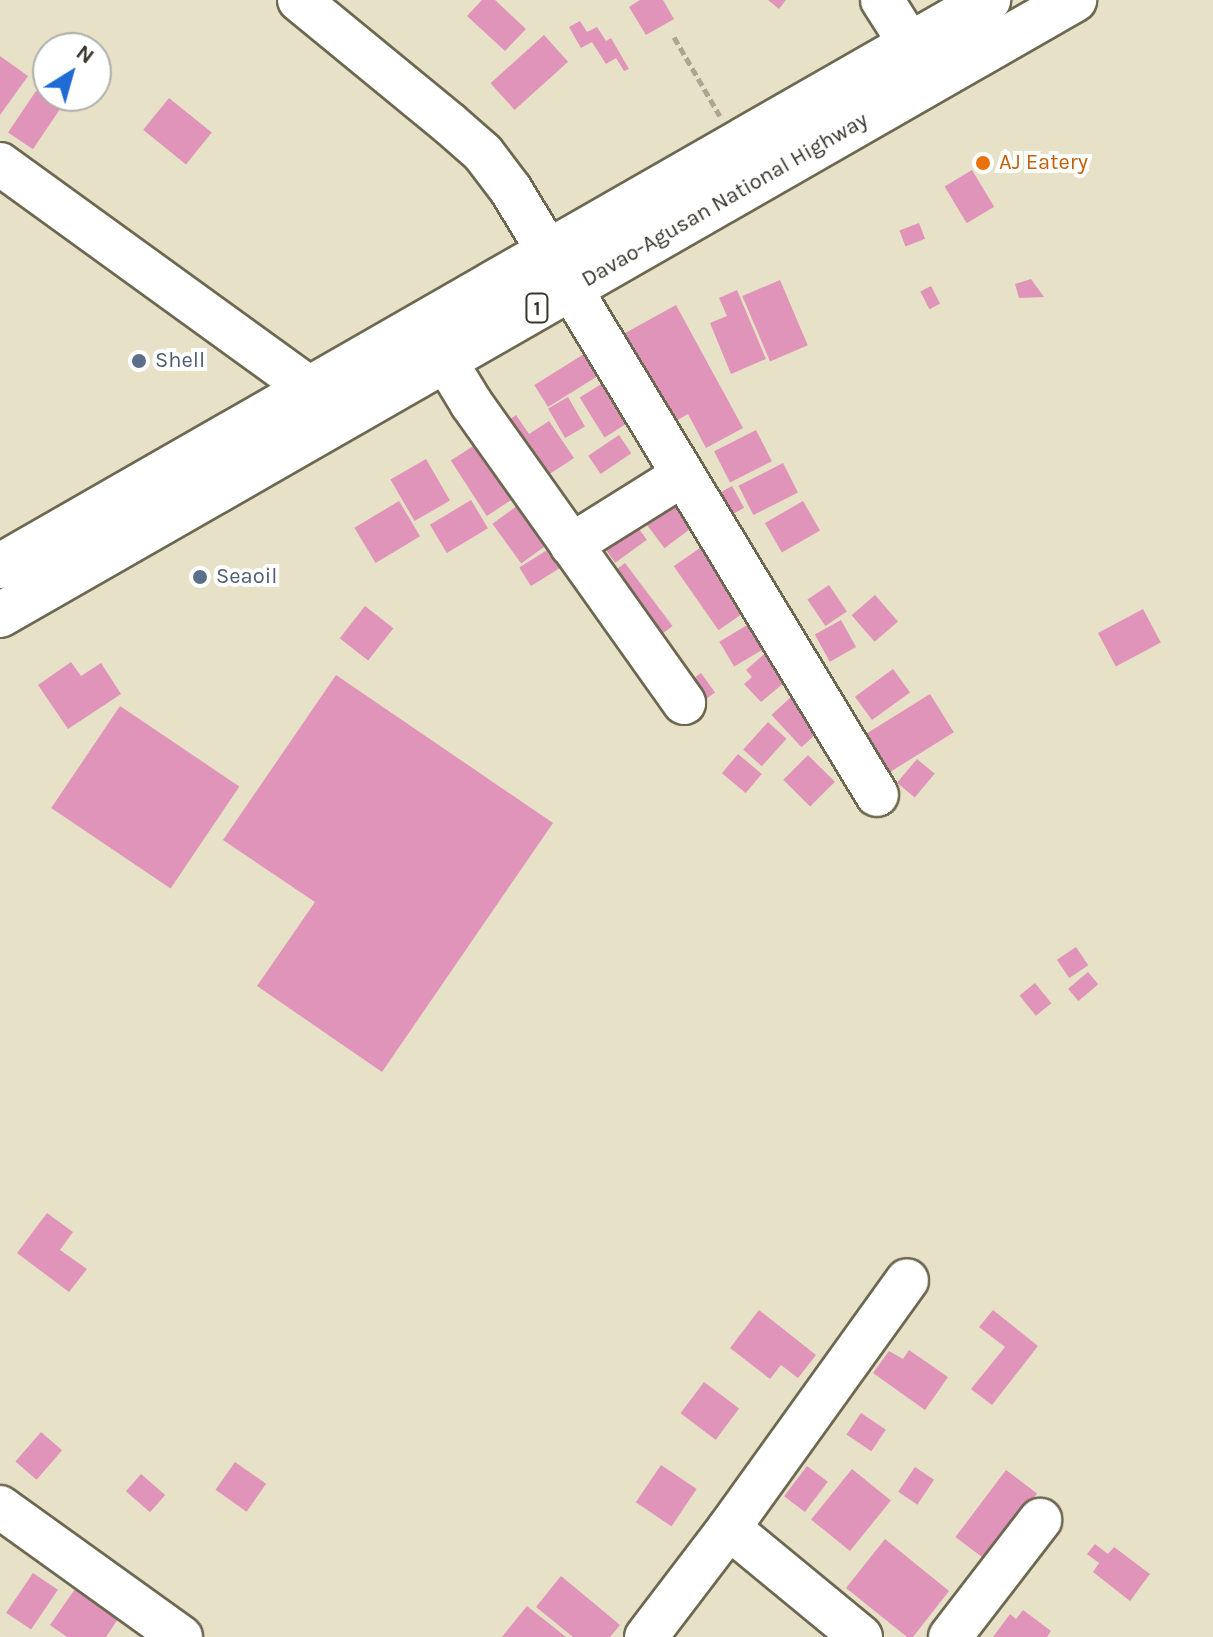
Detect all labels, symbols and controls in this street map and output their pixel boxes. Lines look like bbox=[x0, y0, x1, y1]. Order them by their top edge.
north arrow bbox=[32, 32, 112, 112]
text: N bbox=[71, 39, 99, 70]
street label: Davao-Agusan National Highway bbox=[577, 107, 873, 293]
place label: AJ Eatery bbox=[999, 150, 1088, 176]
marker: AJ Eatery bbox=[974, 154, 992, 172]
road number: 1 bbox=[525, 292, 549, 324]
place label: Shell bbox=[155, 348, 205, 374]
marker: Shell bbox=[130, 352, 148, 370]
place label: Seaoil bbox=[216, 564, 277, 590]
marker: Seaoil bbox=[191, 568, 209, 586]

